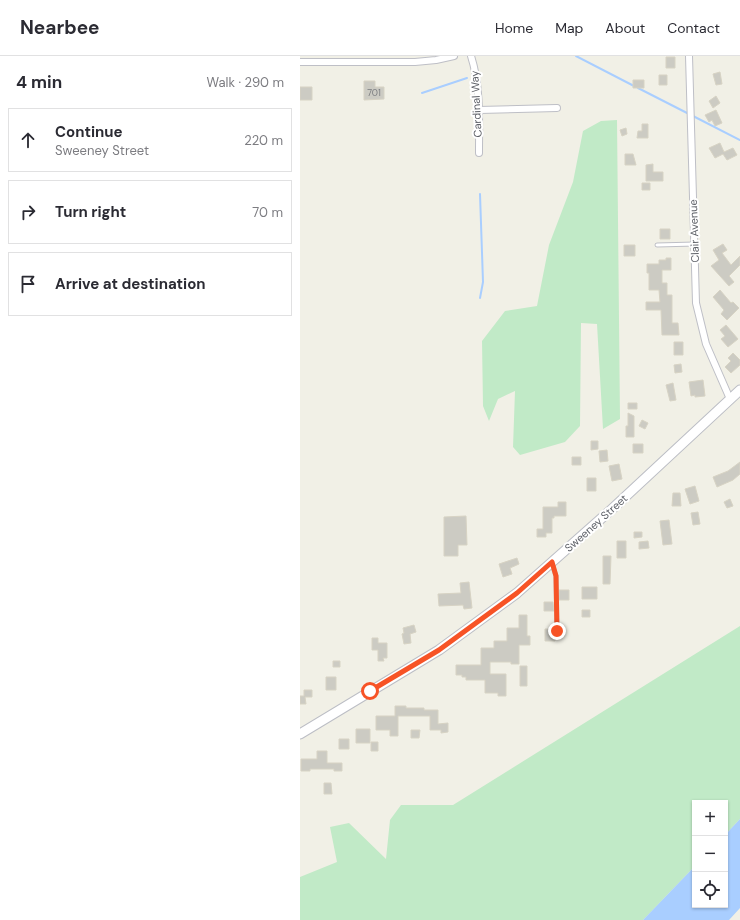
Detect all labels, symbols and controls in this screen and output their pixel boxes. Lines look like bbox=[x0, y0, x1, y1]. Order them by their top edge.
text: Nearbee bbox=[20, 15, 100, 40]
text: Home bbox=[495, 19, 533, 37]
text: Map bbox=[555, 19, 583, 37]
text: About bbox=[605, 19, 645, 37]
text: Contact bbox=[667, 19, 720, 37]
street label: Cardinal Way bbox=[467, 70, 485, 138]
text: 4 min bbox=[16, 71, 62, 93]
text: Walk · 290 m bbox=[207, 74, 284, 91]
house number: 701 bbox=[367, 87, 381, 99]
text: Continue bbox=[55, 122, 123, 142]
icon: ahead bbox=[17, 129, 39, 151]
text: 220 m bbox=[244, 132, 283, 149]
text: Sweeney Street bbox=[55, 142, 149, 159]
street label: Clair Avenue bbox=[686, 199, 702, 263]
icon: right bbox=[17, 201, 39, 223]
text: Turn right bbox=[55, 202, 126, 222]
text: 70 m bbox=[252, 204, 283, 221]
icon: arrive bbox=[17, 273, 39, 295]
text: Arrive at destination bbox=[55, 274, 206, 294]
street label: Sweeney Street bbox=[562, 491, 630, 555]
route end bbox=[548, 622, 566, 640]
route start bbox=[361, 682, 379, 700]
map controls bbox=[692, 800, 728, 908]
button: + bbox=[692, 800, 728, 836]
button: − bbox=[692, 836, 728, 872]
button: locate bbox=[692, 872, 728, 908]

